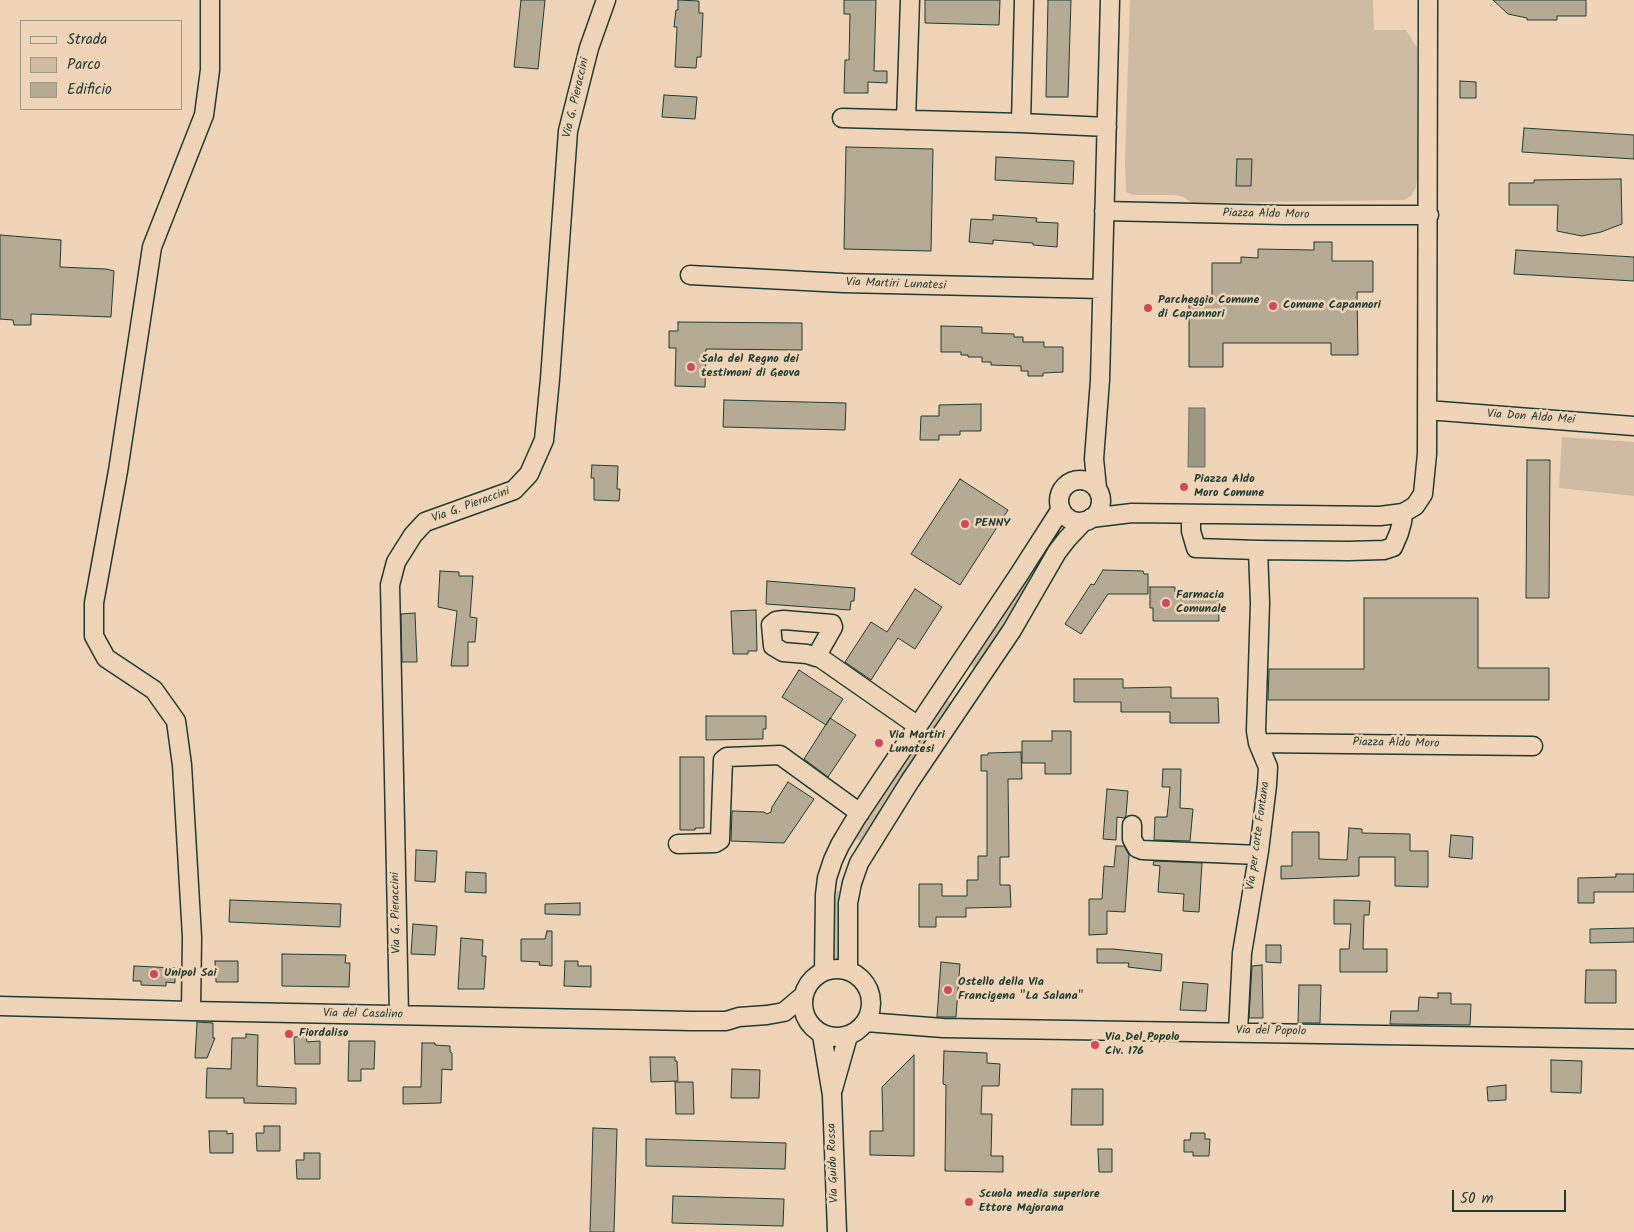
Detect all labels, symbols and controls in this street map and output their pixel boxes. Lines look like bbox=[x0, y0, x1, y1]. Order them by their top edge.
legend bbox=[20, 20, 182, 110]
text: Strada bbox=[67, 28, 107, 52]
text: Parco bbox=[67, 53, 101, 77]
street label: Via G. Pieraccini bbox=[561, 57, 593, 139]
text: Edificio bbox=[67, 78, 112, 102]
street label: Piazza Aldo Moro bbox=[1222, 207, 1310, 223]
street label: Via Martiri Lunatesi bbox=[846, 276, 946, 294]
place label: Parcheggio Comune di Capannori bbox=[1158, 294, 1259, 322]
place label: Comune Capannori bbox=[1283, 299, 1381, 313]
marker: Comune Capannori bbox=[1267, 300, 1279, 312]
marker: Parcheggio Comune di Capannori bbox=[1142, 302, 1154, 314]
place label: Sala del Regno dei testimoni di Geova bbox=[701, 353, 800, 381]
marker: Sala del Regno dei testimoni di Geova bbox=[685, 361, 697, 373]
street label: Via Don Aldo Mei bbox=[1486, 408, 1576, 428]
place label: Piazza Aldo Moro Comune bbox=[1194, 473, 1264, 501]
marker: Piazza Aldo Moro Comune bbox=[1178, 481, 1190, 493]
street label: Via G. Pieraccini bbox=[430, 485, 512, 527]
place label: PENNY bbox=[975, 517, 1010, 531]
marker: PENNY bbox=[959, 518, 971, 530]
place label: Farmacia Comunale bbox=[1176, 589, 1226, 617]
marker: Farmacia Comunale bbox=[1160, 597, 1172, 609]
place label: Via Martiri Lunatesi bbox=[889, 729, 945, 757]
street label: Piazza Aldo Moro bbox=[1352, 736, 1440, 752]
marker: Via Martiri Lunatesi bbox=[873, 737, 885, 749]
street label: Via per corte Fontana bbox=[1244, 781, 1274, 891]
street label: Via G. Pieraccini bbox=[389, 872, 405, 954]
place label: Unipol Sai bbox=[164, 967, 217, 981]
marker: Unipol Sai bbox=[148, 968, 160, 980]
place label: Ostello della Via Francigena "La Salana" bbox=[958, 976, 1083, 1004]
marker: Ostello della Via Francigena "La Salana" bbox=[942, 984, 954, 996]
street label: Via del Casalino bbox=[323, 1007, 403, 1023]
street label: Via del Popolo bbox=[1236, 1024, 1306, 1040]
place label: Fiordaliso bbox=[299, 1027, 348, 1041]
marker: Fiordaliso bbox=[283, 1028, 295, 1040]
place label: Via Del Popolo Civ. 176 bbox=[1105, 1031, 1180, 1059]
marker: Via Del Popolo Civ. 176 bbox=[1089, 1039, 1101, 1051]
street label: Via Guido Rossa bbox=[825, 1123, 843, 1203]
scale bar bbox=[1454, 1180, 1568, 1212]
text: 50 m bbox=[1460, 1187, 1494, 1211]
place label: Scuola media superiore Ettore Majorana bbox=[979, 1188, 1100, 1216]
marker: Scuola media superiore Ettore Majorana bbox=[963, 1196, 975, 1208]

